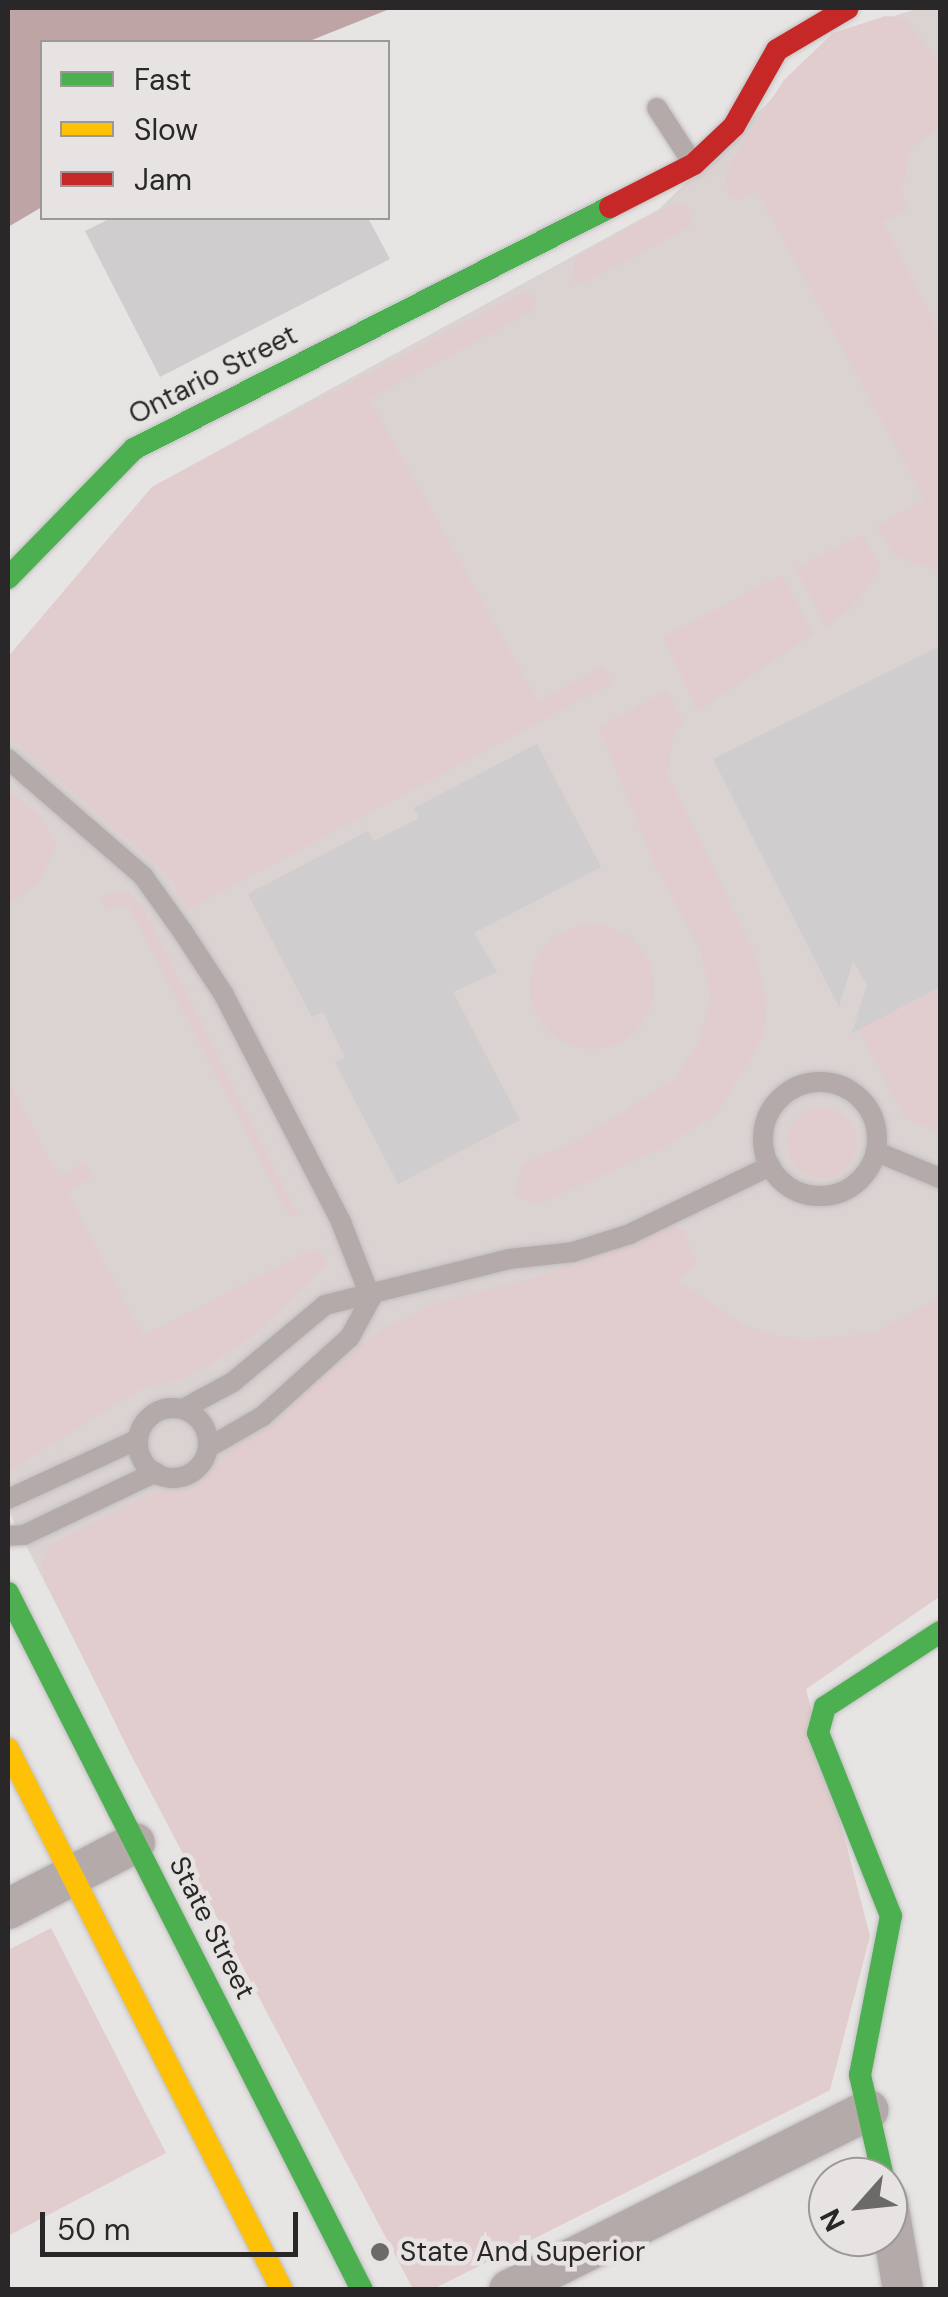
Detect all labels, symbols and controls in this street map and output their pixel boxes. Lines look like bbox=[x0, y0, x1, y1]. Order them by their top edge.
legend bbox=[40, 40, 390, 220]
text: Fast bbox=[134, 60, 192, 99]
text: Slow bbox=[134, 110, 198, 149]
text: Jam bbox=[134, 160, 192, 199]
street label: Ontario Street bbox=[123, 318, 303, 432]
street label: State Street bbox=[162, 1851, 262, 2005]
north arrow bbox=[808, 2157, 908, 2257]
scale bar bbox=[45, 2192, 302, 2254]
text: N bbox=[811, 2202, 854, 2237]
text: 50 m bbox=[57, 2210, 131, 2249]
place label: State And Superior bbox=[400, 2235, 645, 2269]
marker: State And Superior bbox=[369, 2241, 391, 2263]

